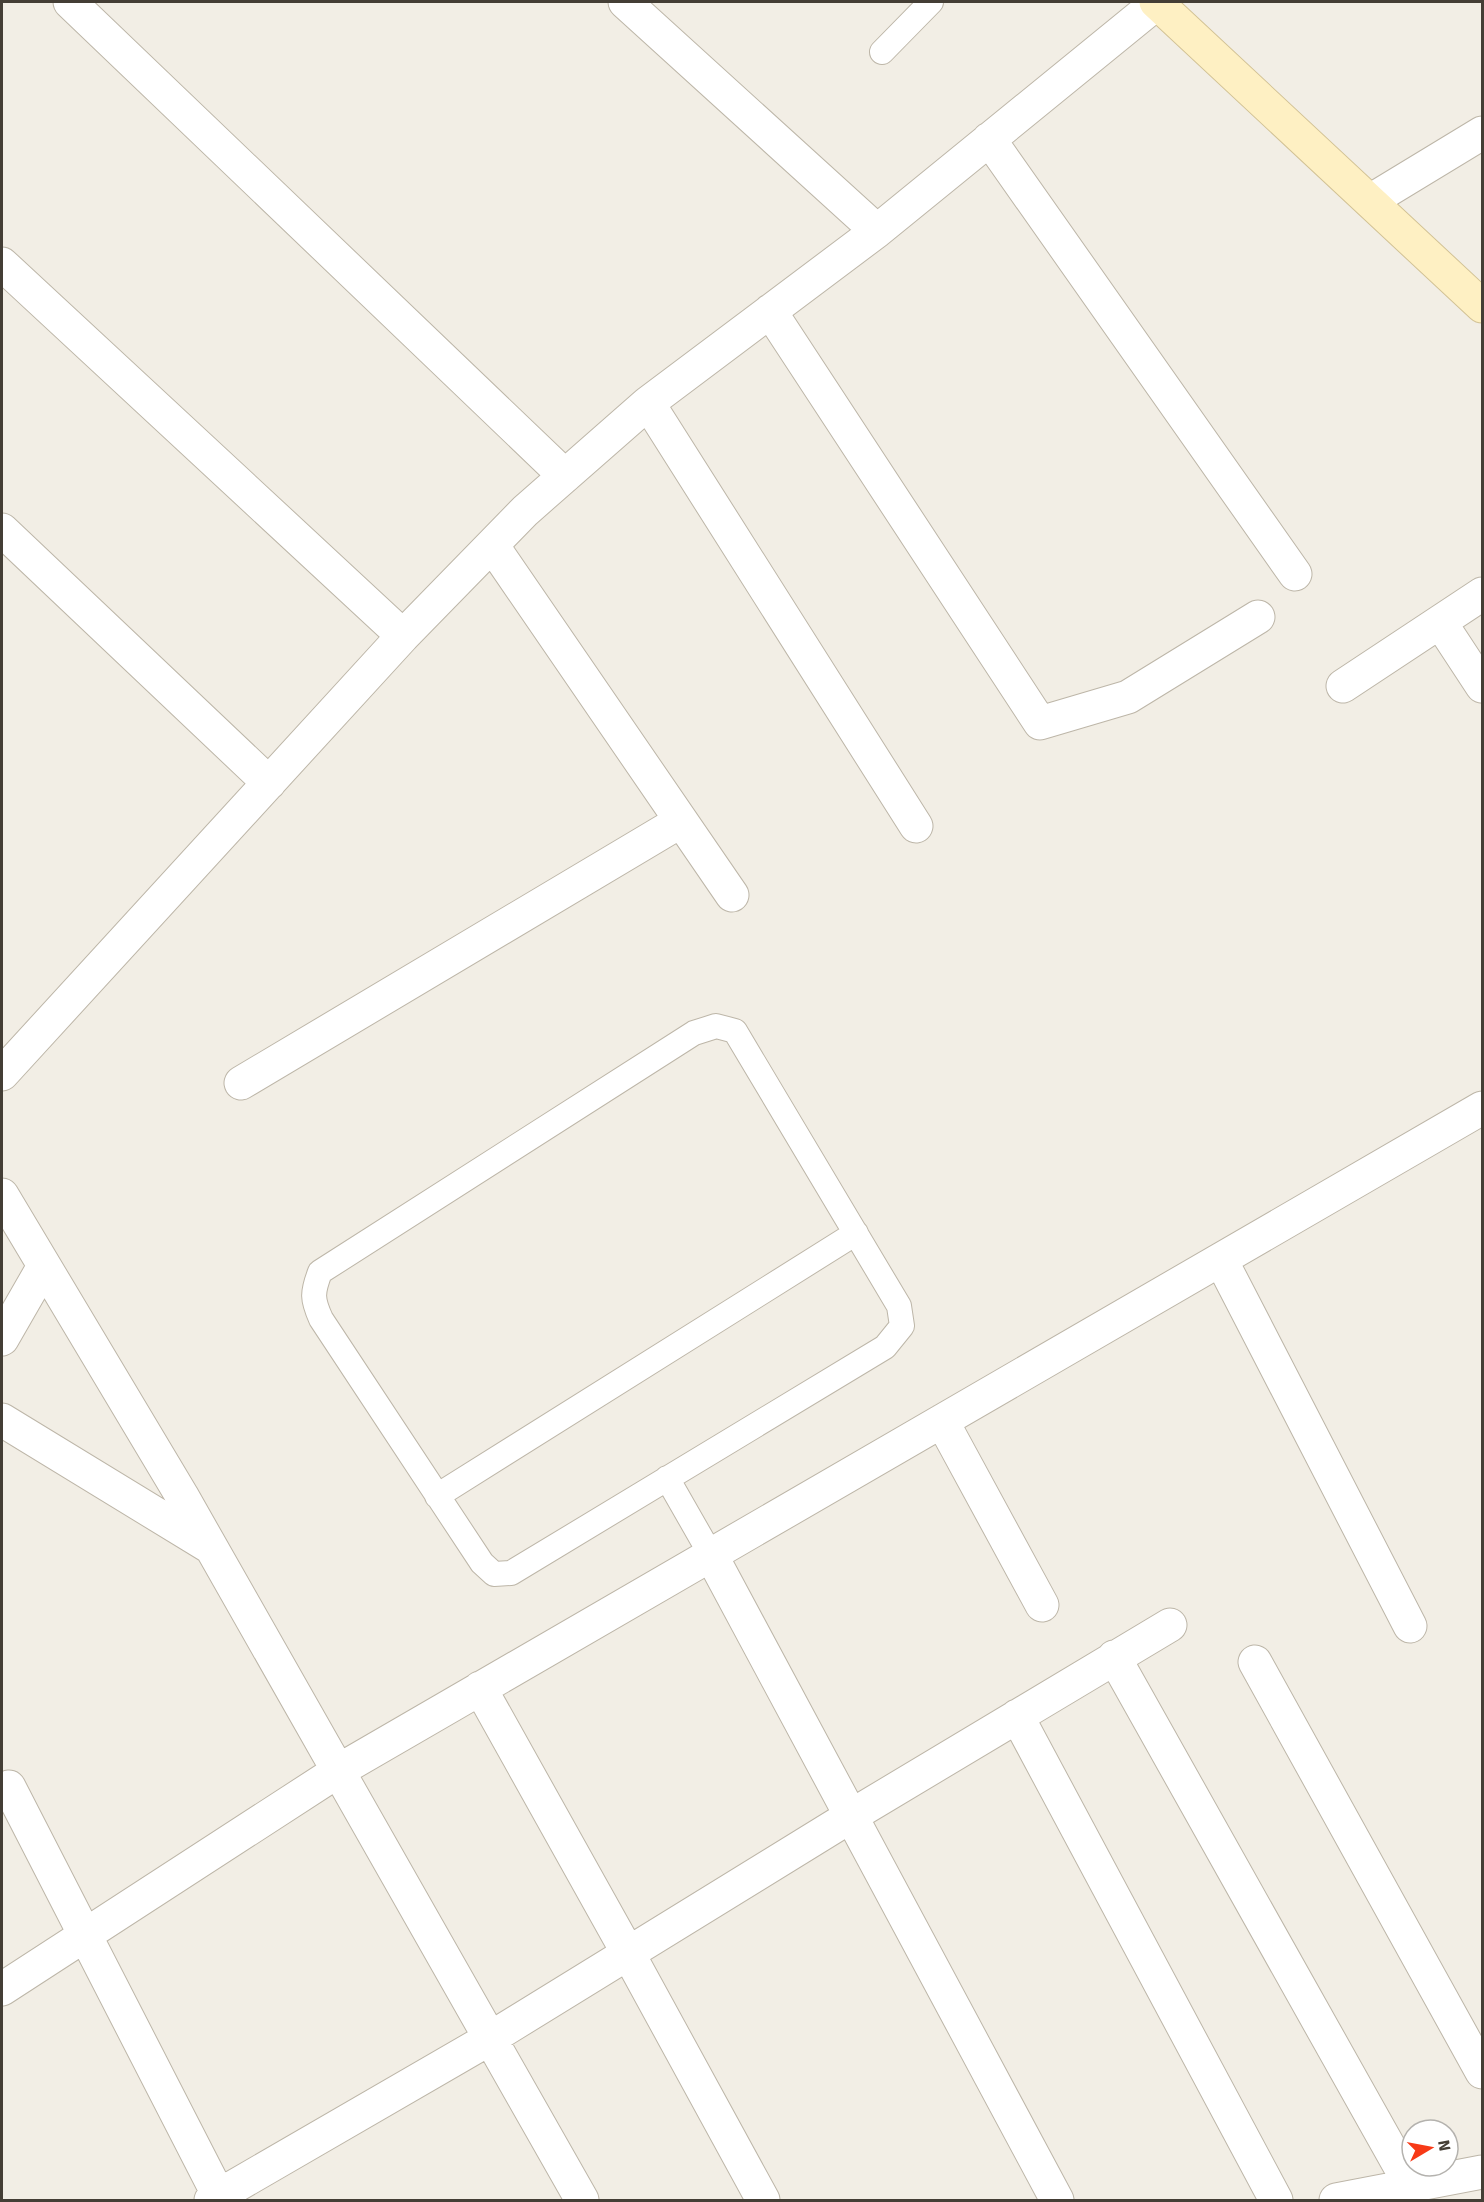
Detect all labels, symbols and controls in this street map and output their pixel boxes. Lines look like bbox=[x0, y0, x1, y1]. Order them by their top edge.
north arrow bbox=[1400, 2118, 1460, 2178]
text: N bbox=[1433, 2138, 1455, 2153]

